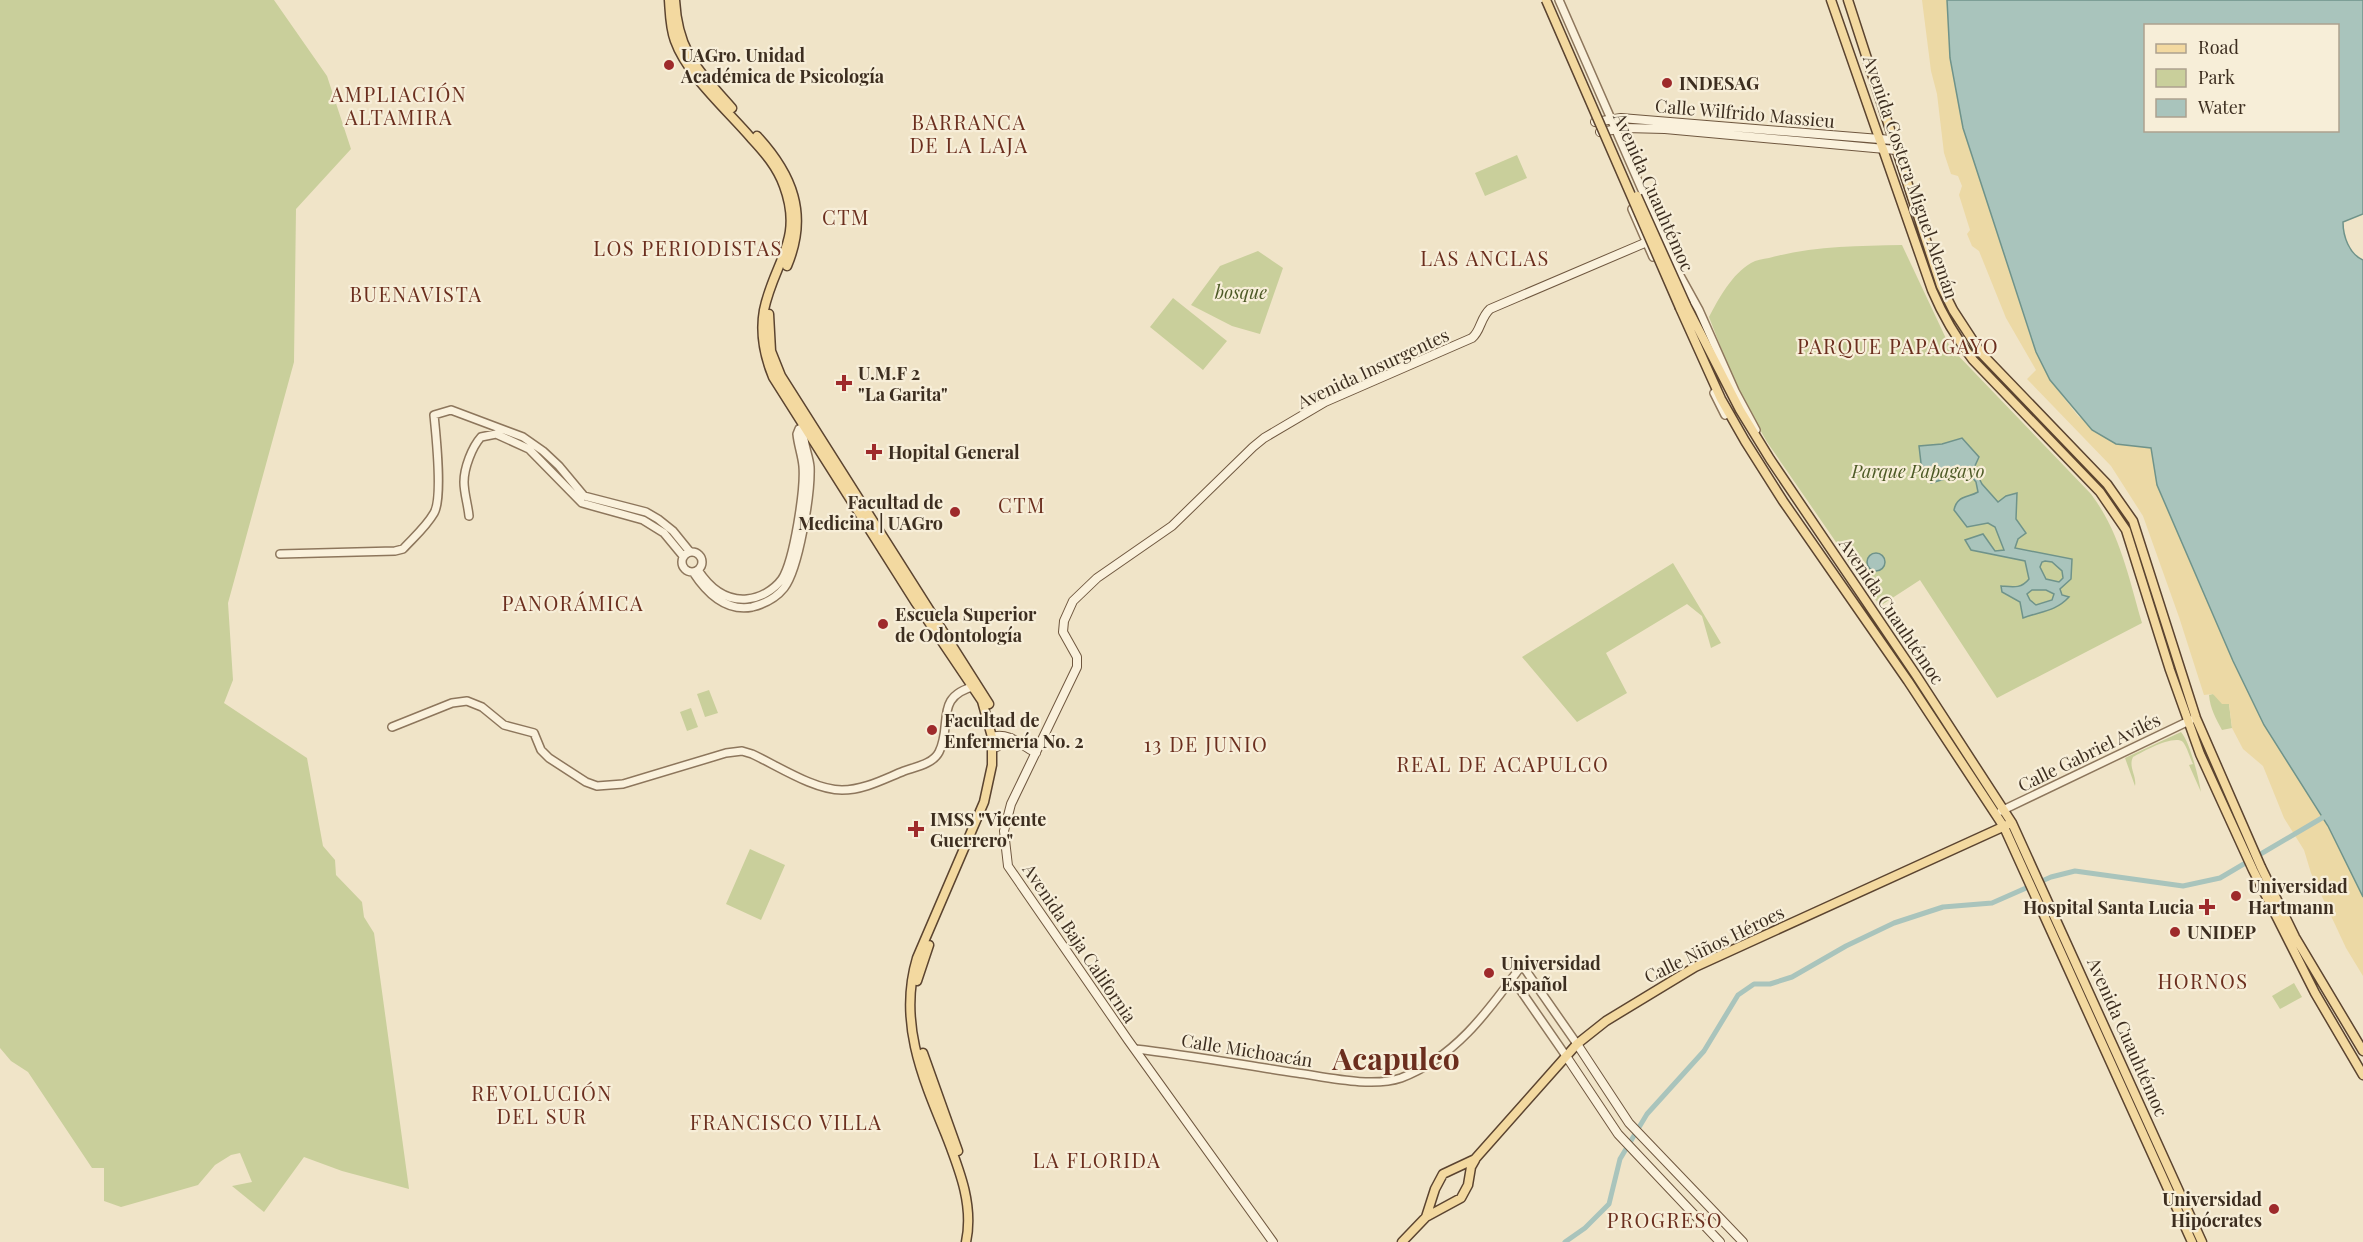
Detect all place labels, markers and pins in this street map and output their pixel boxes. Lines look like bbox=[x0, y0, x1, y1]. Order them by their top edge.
place label: UAGro. Unidad Académica de Psicología bbox=[680, 43, 885, 88]
marker: UAGro. Unidad Académica de Psicología bbox=[662, 58, 676, 72]
place label: INDESAG bbox=[1679, 71, 1759, 95]
marker: INDESAG bbox=[1660, 76, 1674, 90]
place label: U.M.F 2 "La Garita" bbox=[858, 361, 948, 406]
marker: U.M.F 2 "La Garita" bbox=[835, 374, 853, 392]
place label: Hopital General bbox=[888, 440, 1020, 464]
marker: Hopital General bbox=[865, 443, 883, 461]
place label: Facultad de Medicina | UAGro bbox=[798, 490, 943, 535]
marker: Facultad de Medicina | UAGro bbox=[948, 505, 962, 519]
place label: Escuela Superior de Odontología bbox=[895, 602, 1037, 647]
marker: Escuela Superior de Odontología bbox=[876, 617, 890, 631]
place label: Facultad de Enfermería No. 2 bbox=[944, 708, 1084, 753]
marker: Facultad de Enfermería No. 2 bbox=[925, 723, 939, 737]
place label: IMSS "Vicente Guerrero" bbox=[930, 807, 1046, 852]
marker: IMSS "Vicente Guerrero" bbox=[907, 820, 925, 838]
place label: Universidad Hartmann bbox=[2248, 874, 2348, 919]
marker: Universidad Hartmann bbox=[2229, 889, 2243, 903]
place label: Hospital Santa Lucia bbox=[2023, 895, 2195, 919]
marker: Hospital Santa Lucia bbox=[2198, 898, 2216, 916]
place label: UNIDEP bbox=[2187, 920, 2256, 944]
marker: UNIDEP bbox=[2168, 925, 2182, 939]
place label: Universidad Español bbox=[1501, 951, 1601, 996]
marker: Universidad Español bbox=[1482, 966, 1496, 980]
place label: Universidad Hipócrates bbox=[2162, 1187, 2262, 1232]
marker: Universidad Hipócrates bbox=[2267, 1202, 2281, 1216]

